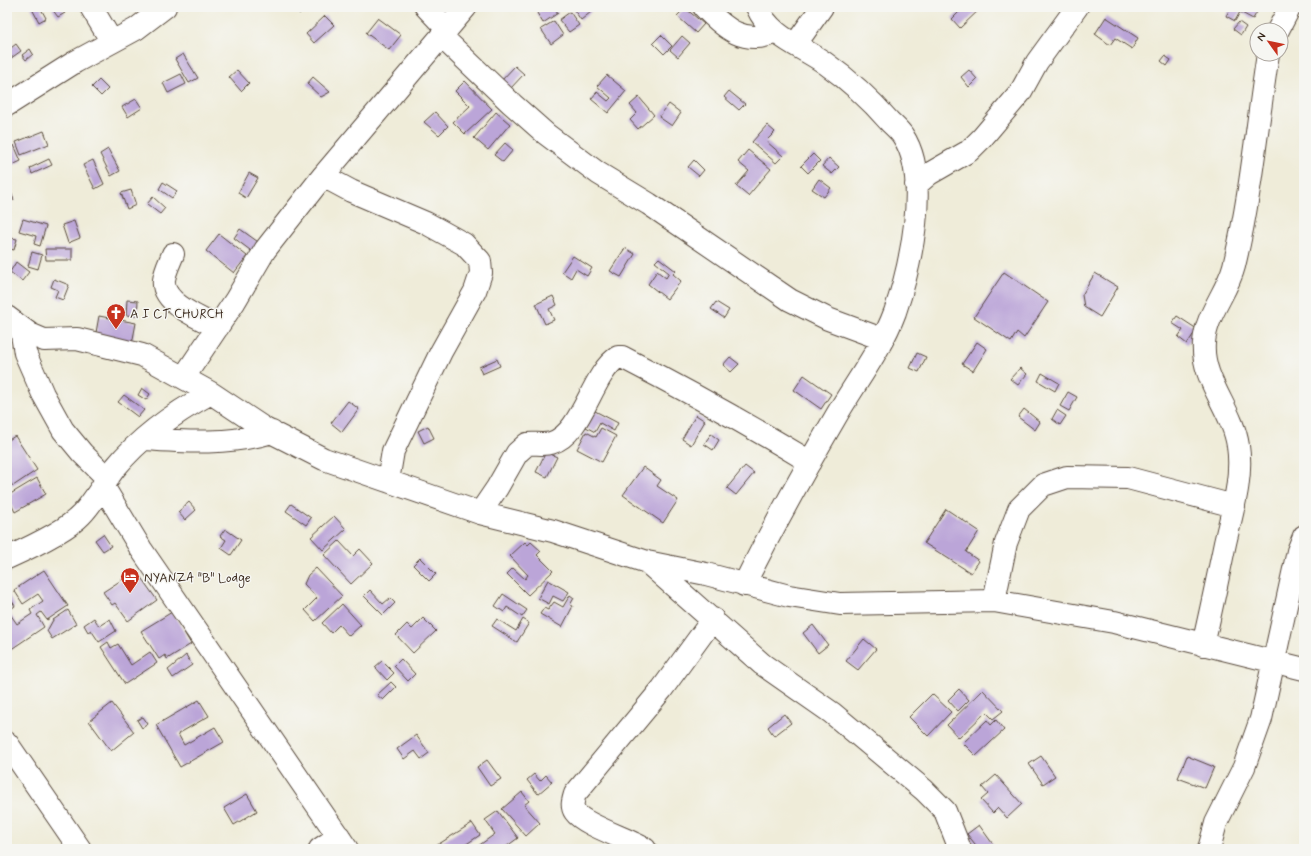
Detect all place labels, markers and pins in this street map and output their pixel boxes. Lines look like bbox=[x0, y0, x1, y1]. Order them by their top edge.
church icon: A I CT CHURCH bbox=[105, 302, 127, 330]
place label: A I CT CHURCH bbox=[130, 306, 223, 323]
hotel icon: NYANZA "B" Lodge bbox=[119, 566, 141, 594]
place label: NYANZA "B" Lodge bbox=[144, 570, 251, 588]

